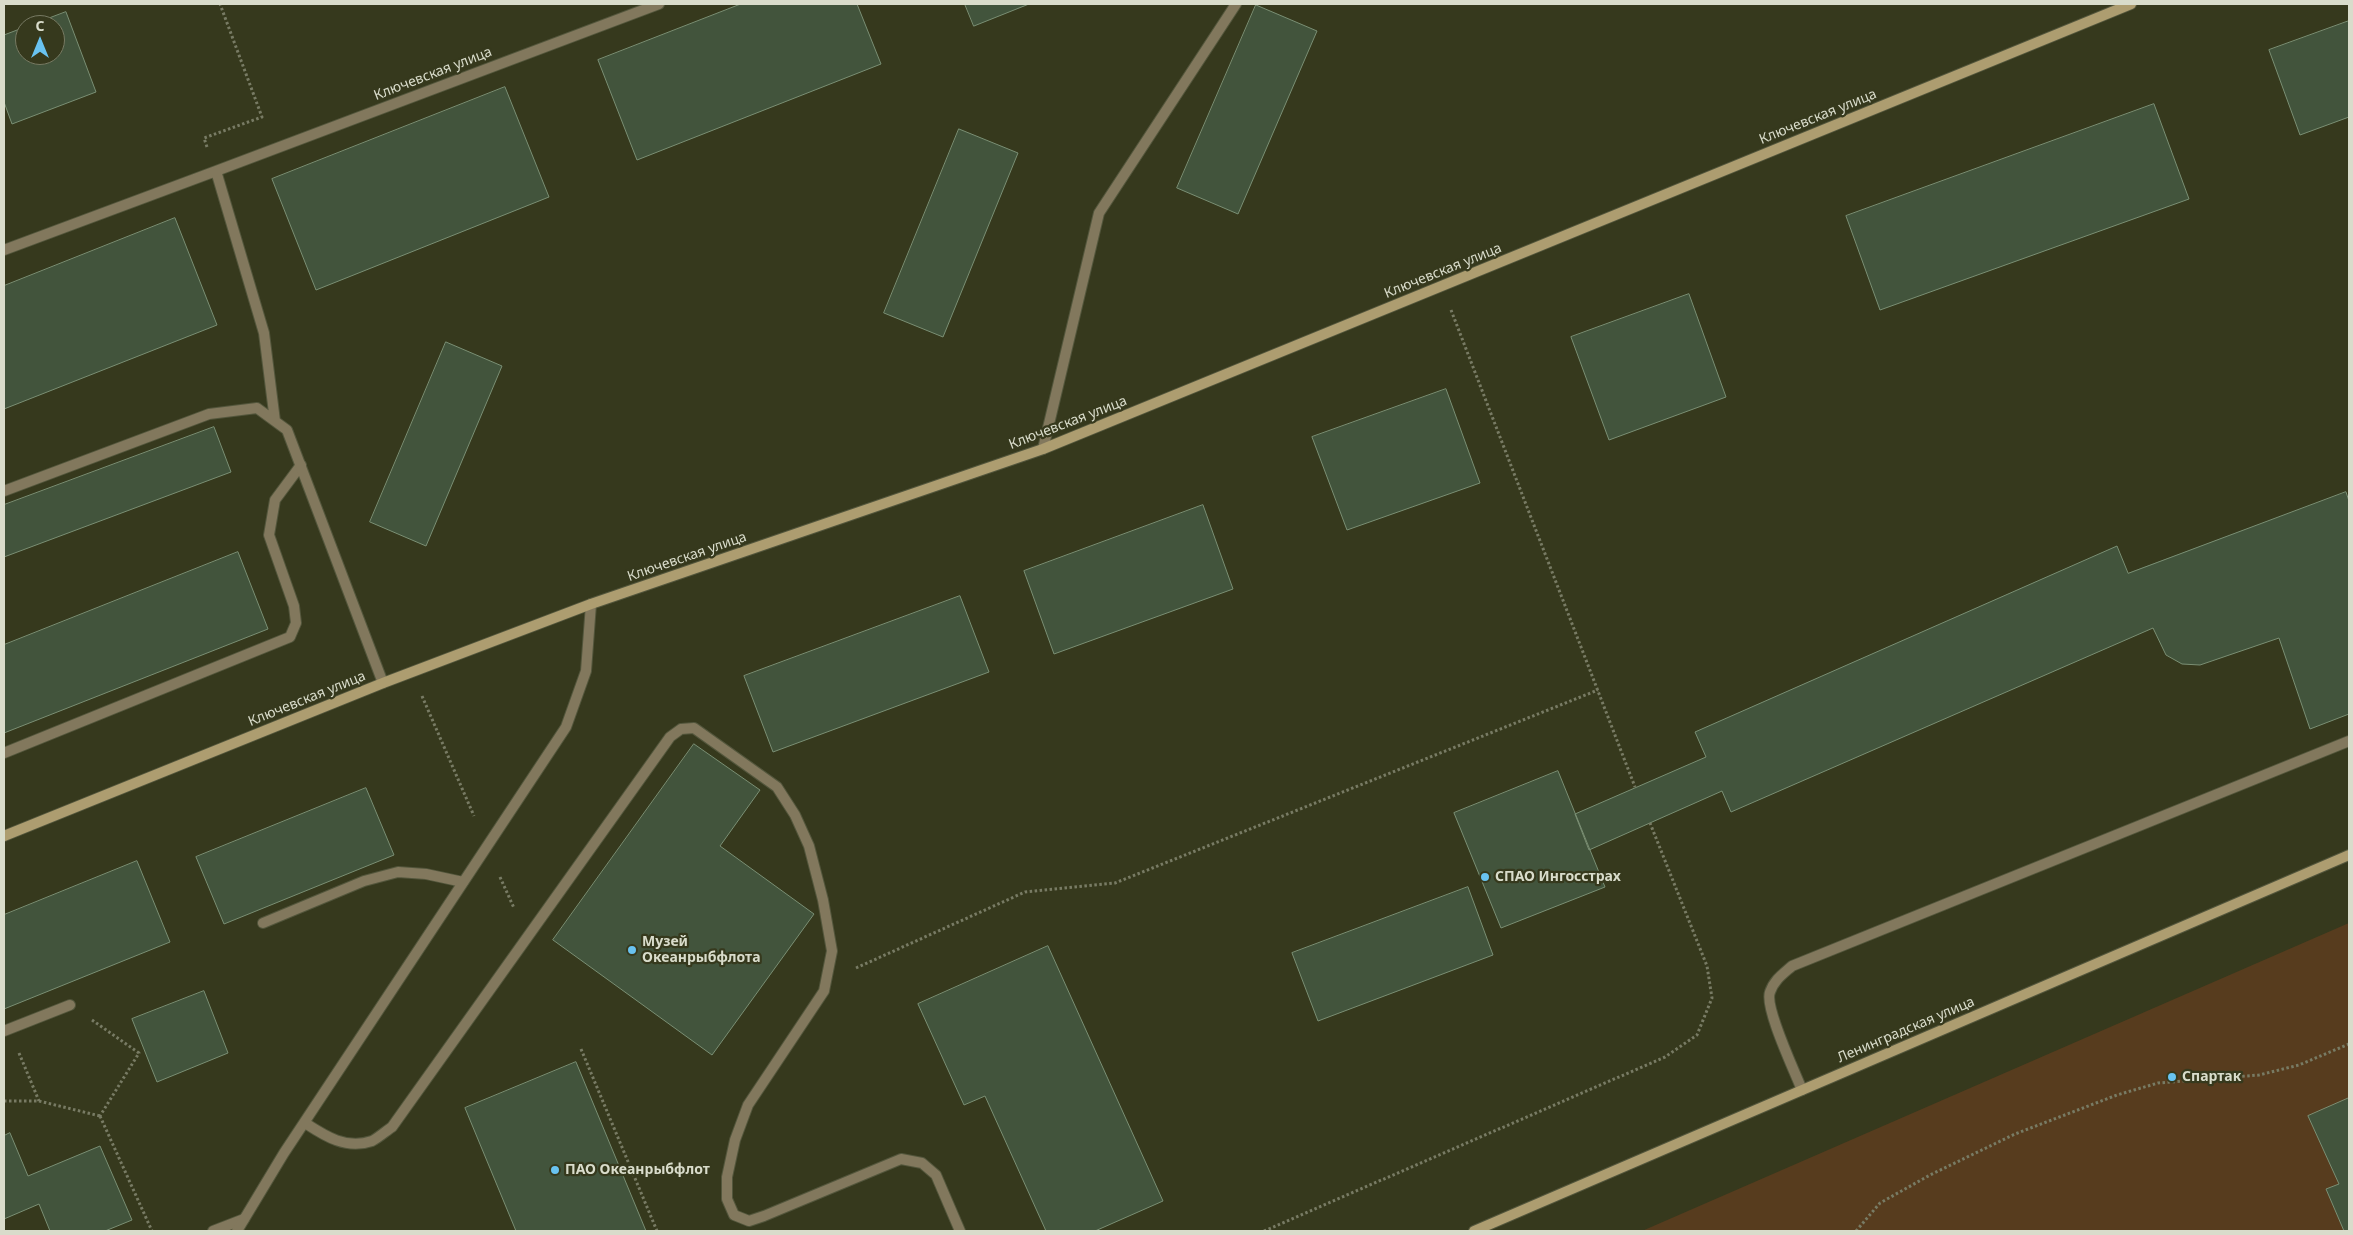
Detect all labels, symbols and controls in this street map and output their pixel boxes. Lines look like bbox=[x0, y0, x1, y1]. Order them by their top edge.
north arrow bbox=[15, 15, 65, 65]
text: С bbox=[35, 16, 45, 35]
street label: Ключевская улица bbox=[372, 44, 494, 104]
street label: Ключевская улица bbox=[1757, 86, 1879, 148]
street label: Ключевская улица bbox=[1382, 240, 1504, 302]
street label: Ключевская улица bbox=[1007, 393, 1129, 453]
street label: Ключевская улица bbox=[625, 529, 749, 585]
street label: Ключевская улица bbox=[246, 668, 368, 730]
place label: СПАО Ингосстрах bbox=[1495, 869, 1621, 885]
marker: СПАО Ингосстрах bbox=[1479, 871, 1491, 883]
place label: Музей Океанрыбфлота bbox=[642, 934, 761, 966]
marker: Музей Океанрыбфлота bbox=[626, 944, 638, 956]
street label: Ленинградская улица bbox=[1835, 993, 1977, 1067]
place label: Спартак bbox=[2182, 1069, 2241, 1085]
marker: Спартак bbox=[2166, 1071, 2178, 1083]
place label: ПАО Океанрыбфлот bbox=[565, 1162, 710, 1178]
marker: ПАО Океанрыбфлот bbox=[549, 1164, 561, 1176]

